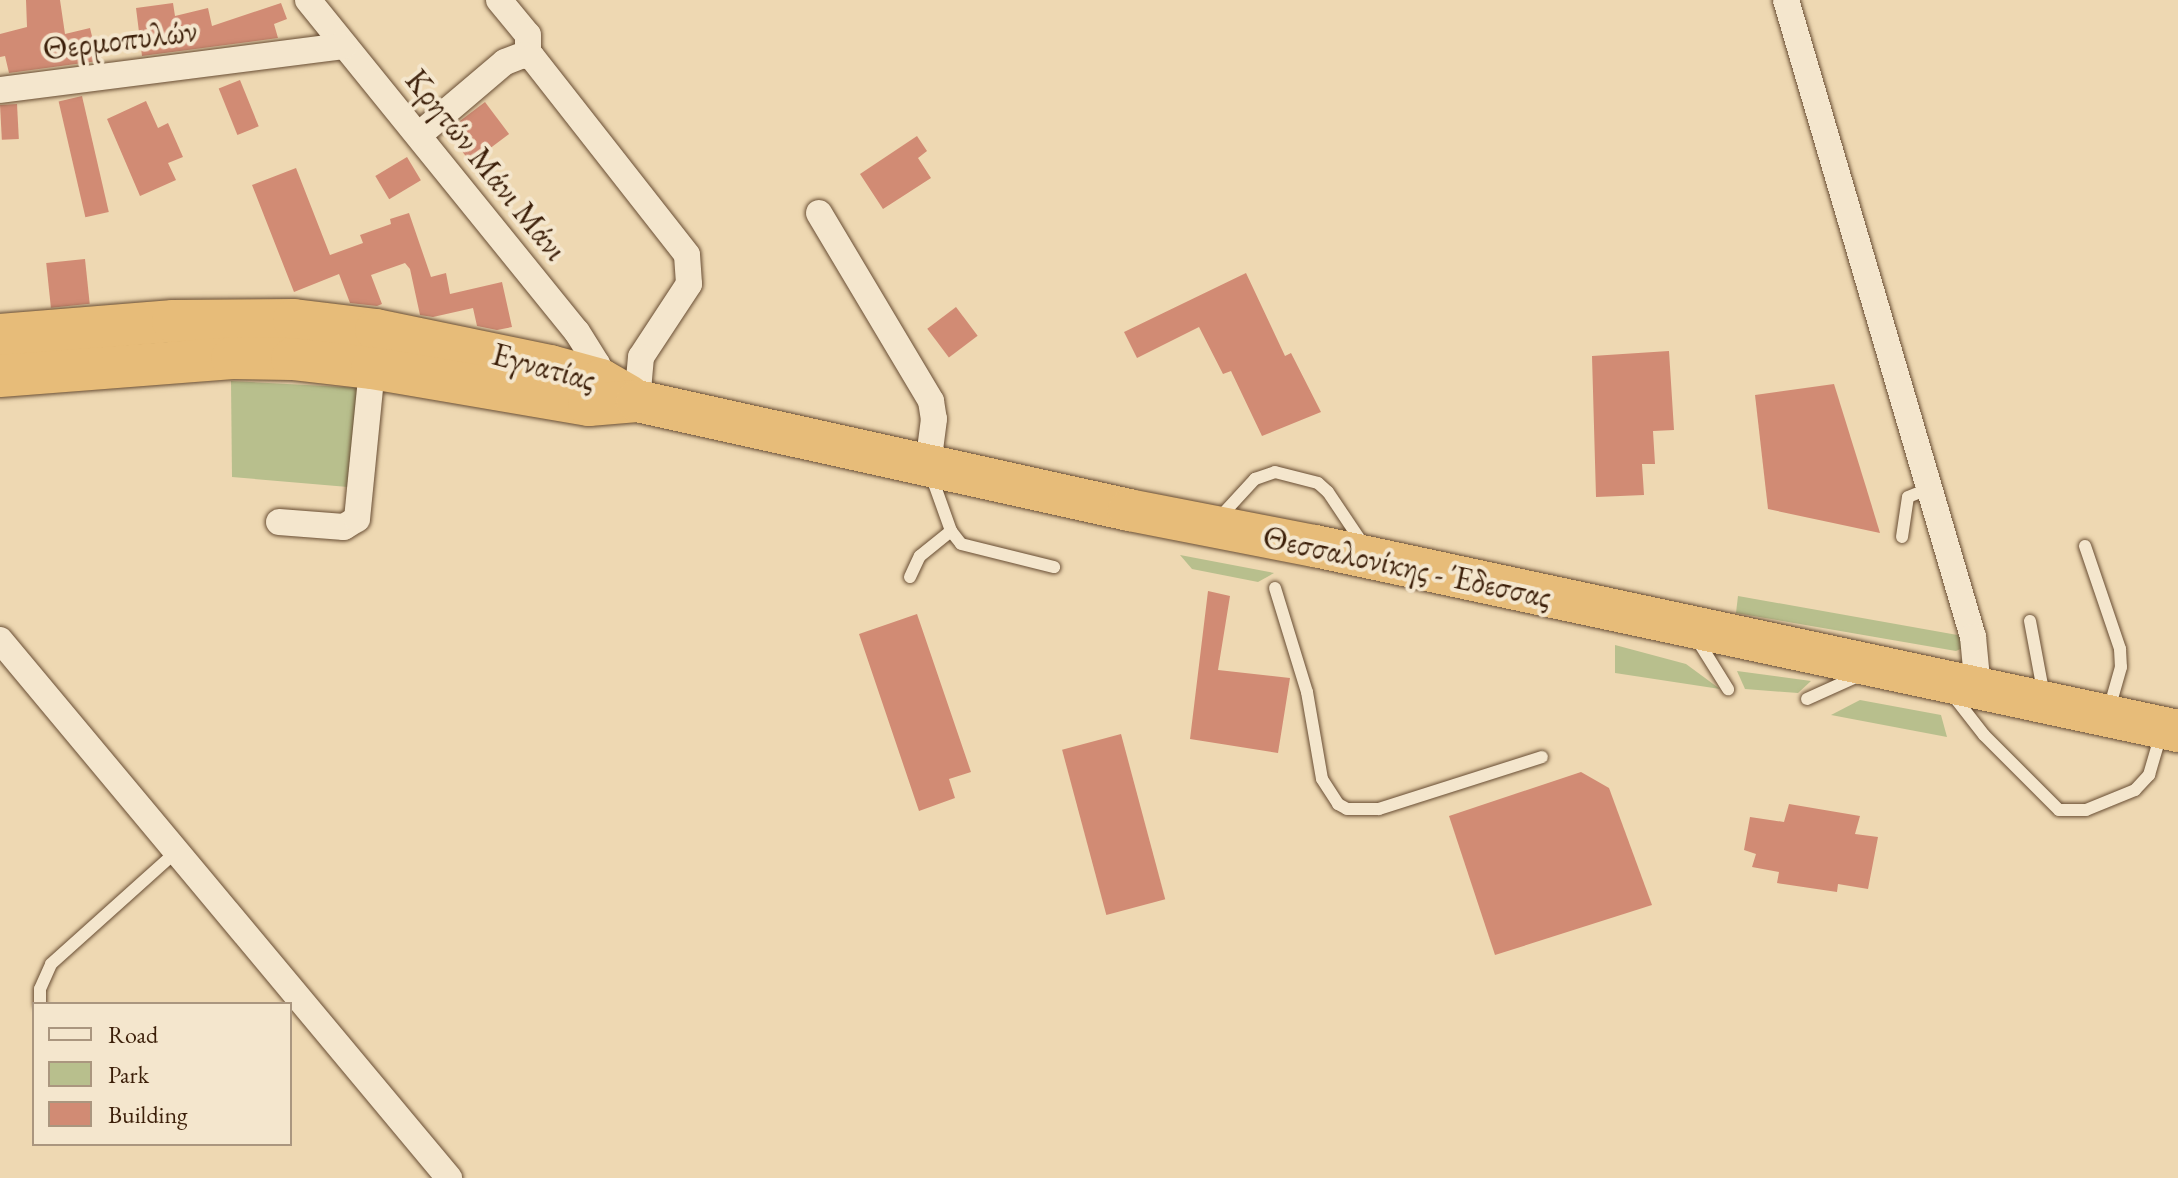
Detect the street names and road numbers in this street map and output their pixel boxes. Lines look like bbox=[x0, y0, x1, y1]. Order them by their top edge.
street label: Θερμοπυλών bbox=[40, 11, 200, 69]
street label: Κρητών Μάνι Μάνι bbox=[397, 62, 575, 268]
street label: Εγνατίας bbox=[488, 335, 600, 399]
street label: Θεσσαλονίκης - Έδεσσας bbox=[1259, 518, 1555, 616]

